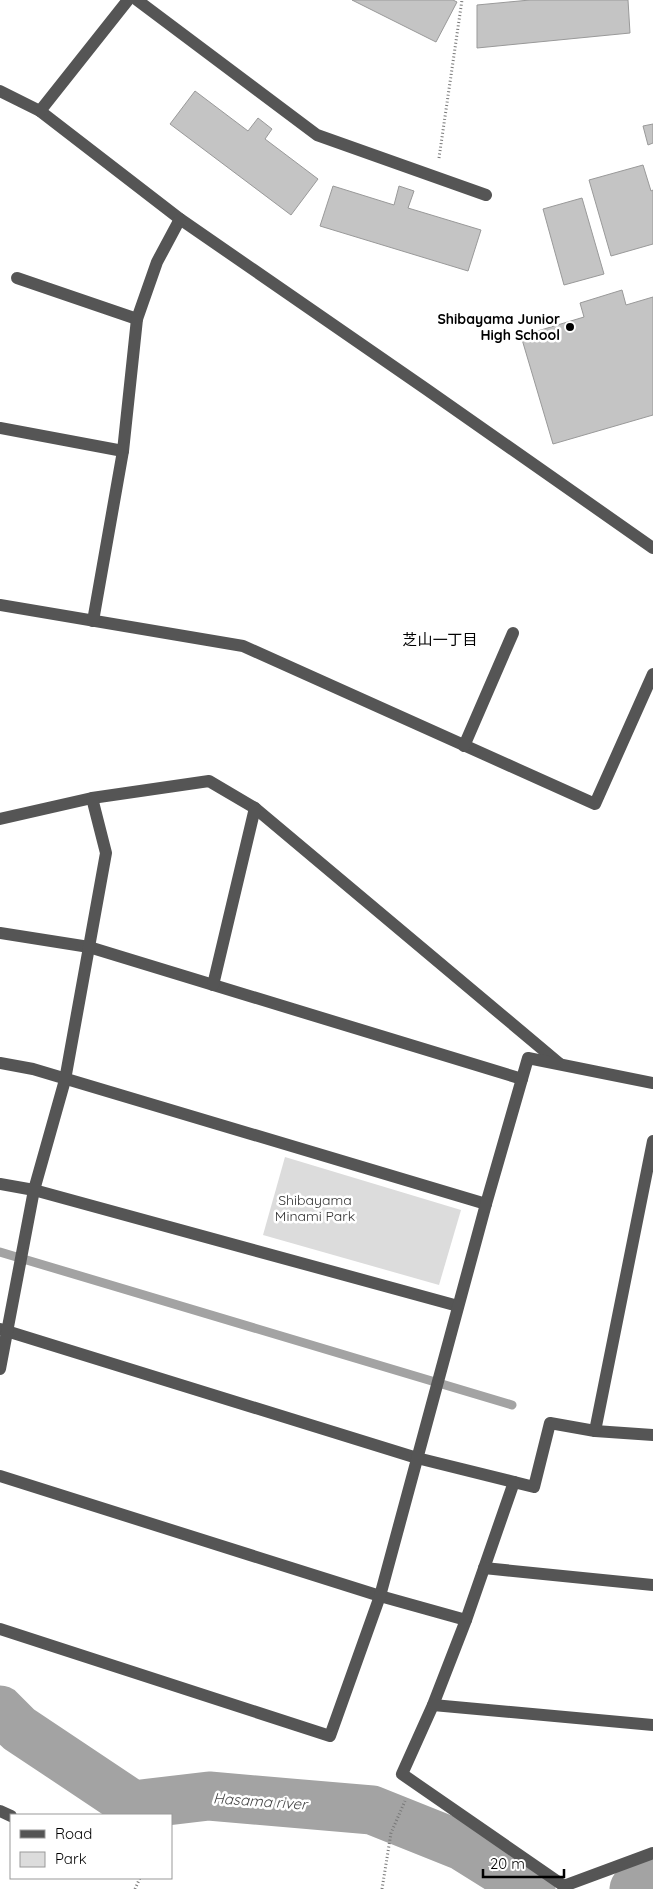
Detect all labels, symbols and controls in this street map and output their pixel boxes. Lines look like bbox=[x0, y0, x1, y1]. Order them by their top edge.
place label: Shibayama Junior High School bbox=[438, 310, 560, 344]
marker: Shibayama Junior High School bbox=[564, 321, 576, 333]
district label: 芝山一丁目 bbox=[402, 630, 478, 649]
park label: Shibayama Minami Park bbox=[275, 1191, 355, 1225]
water label: Hasama river bbox=[212, 1788, 310, 1814]
legend bbox=[10, 1814, 172, 1879]
text: Road bbox=[55, 1824, 92, 1843]
scale bar bbox=[483, 1846, 564, 1878]
text: Park bbox=[55, 1849, 87, 1868]
text: 20 m bbox=[490, 1854, 525, 1873]

